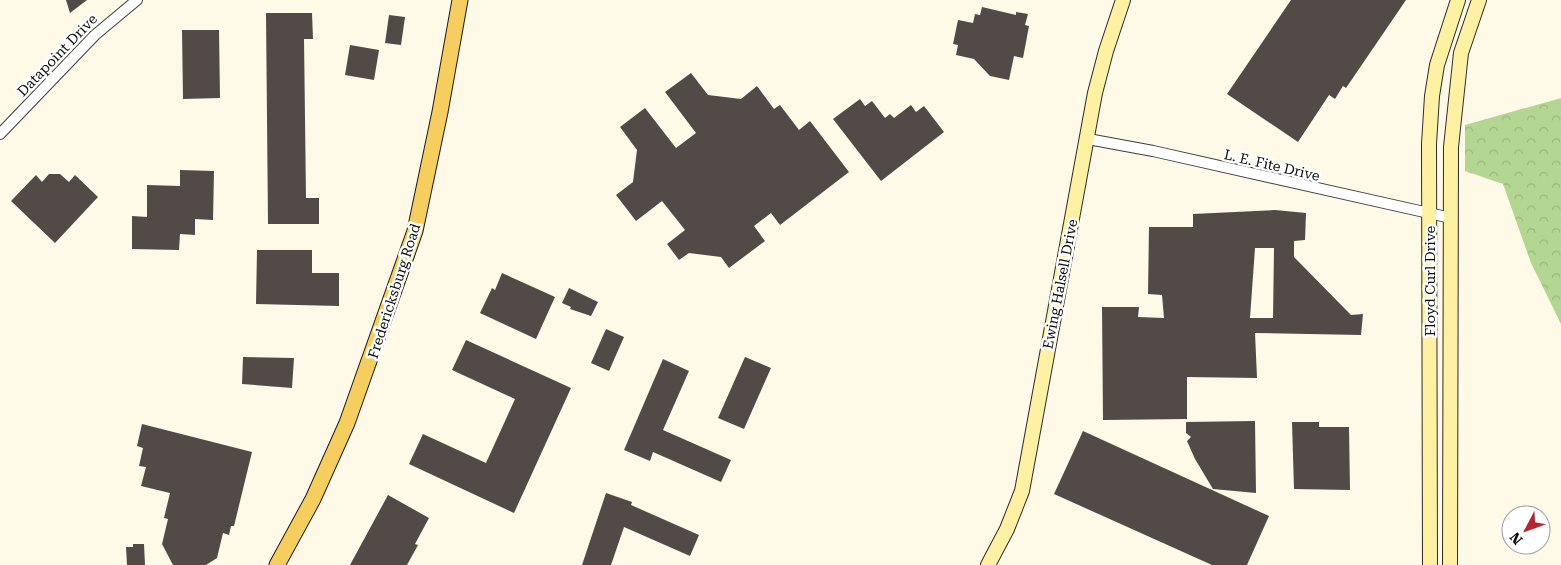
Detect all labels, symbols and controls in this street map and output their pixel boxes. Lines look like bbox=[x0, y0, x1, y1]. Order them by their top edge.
street label: Datapoint Drive bbox=[14, 11, 100, 99]
street label: L. E. Fite Drive bbox=[1223, 146, 1322, 184]
street label: Ewing Halsell Drive bbox=[1040, 217, 1080, 350]
street label: Fredericksburg Road bbox=[365, 221, 423, 360]
street label: Floyd Curl Drive bbox=[1422, 225, 1438, 336]
north arrow bbox=[1501, 505, 1551, 555]
text: N bbox=[1506, 529, 1526, 548]

